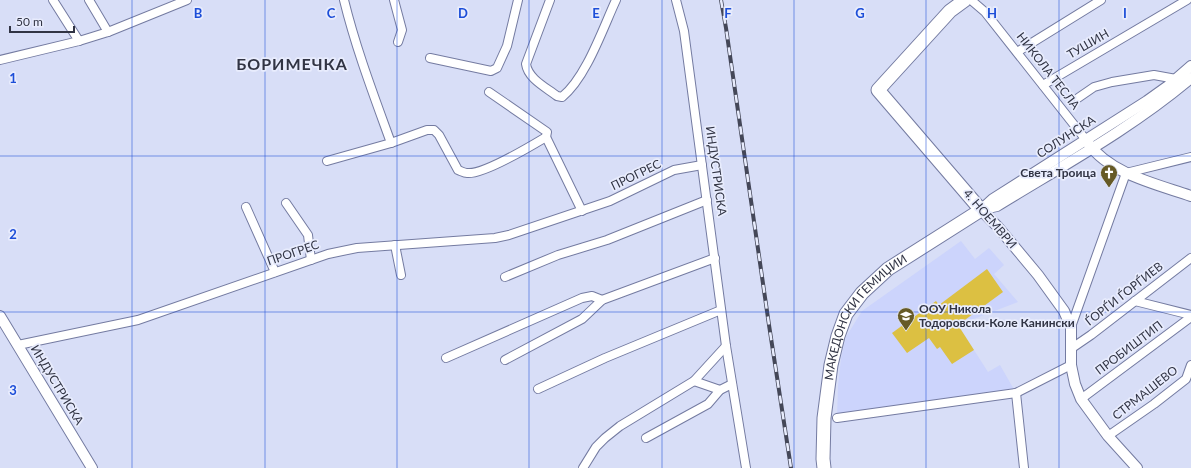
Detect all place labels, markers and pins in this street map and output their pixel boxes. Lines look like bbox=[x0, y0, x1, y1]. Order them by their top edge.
church icon: Света Троица bbox=[1099, 163, 1119, 188]
place label: Света Троица bbox=[1020, 165, 1096, 180]
place label: ООУ Никола Тодоровски-Коле Канински bbox=[919, 301, 1075, 330]
school or university icon: ООУ Никола Тодоровски-Коле Канински bbox=[896, 306, 916, 331]

